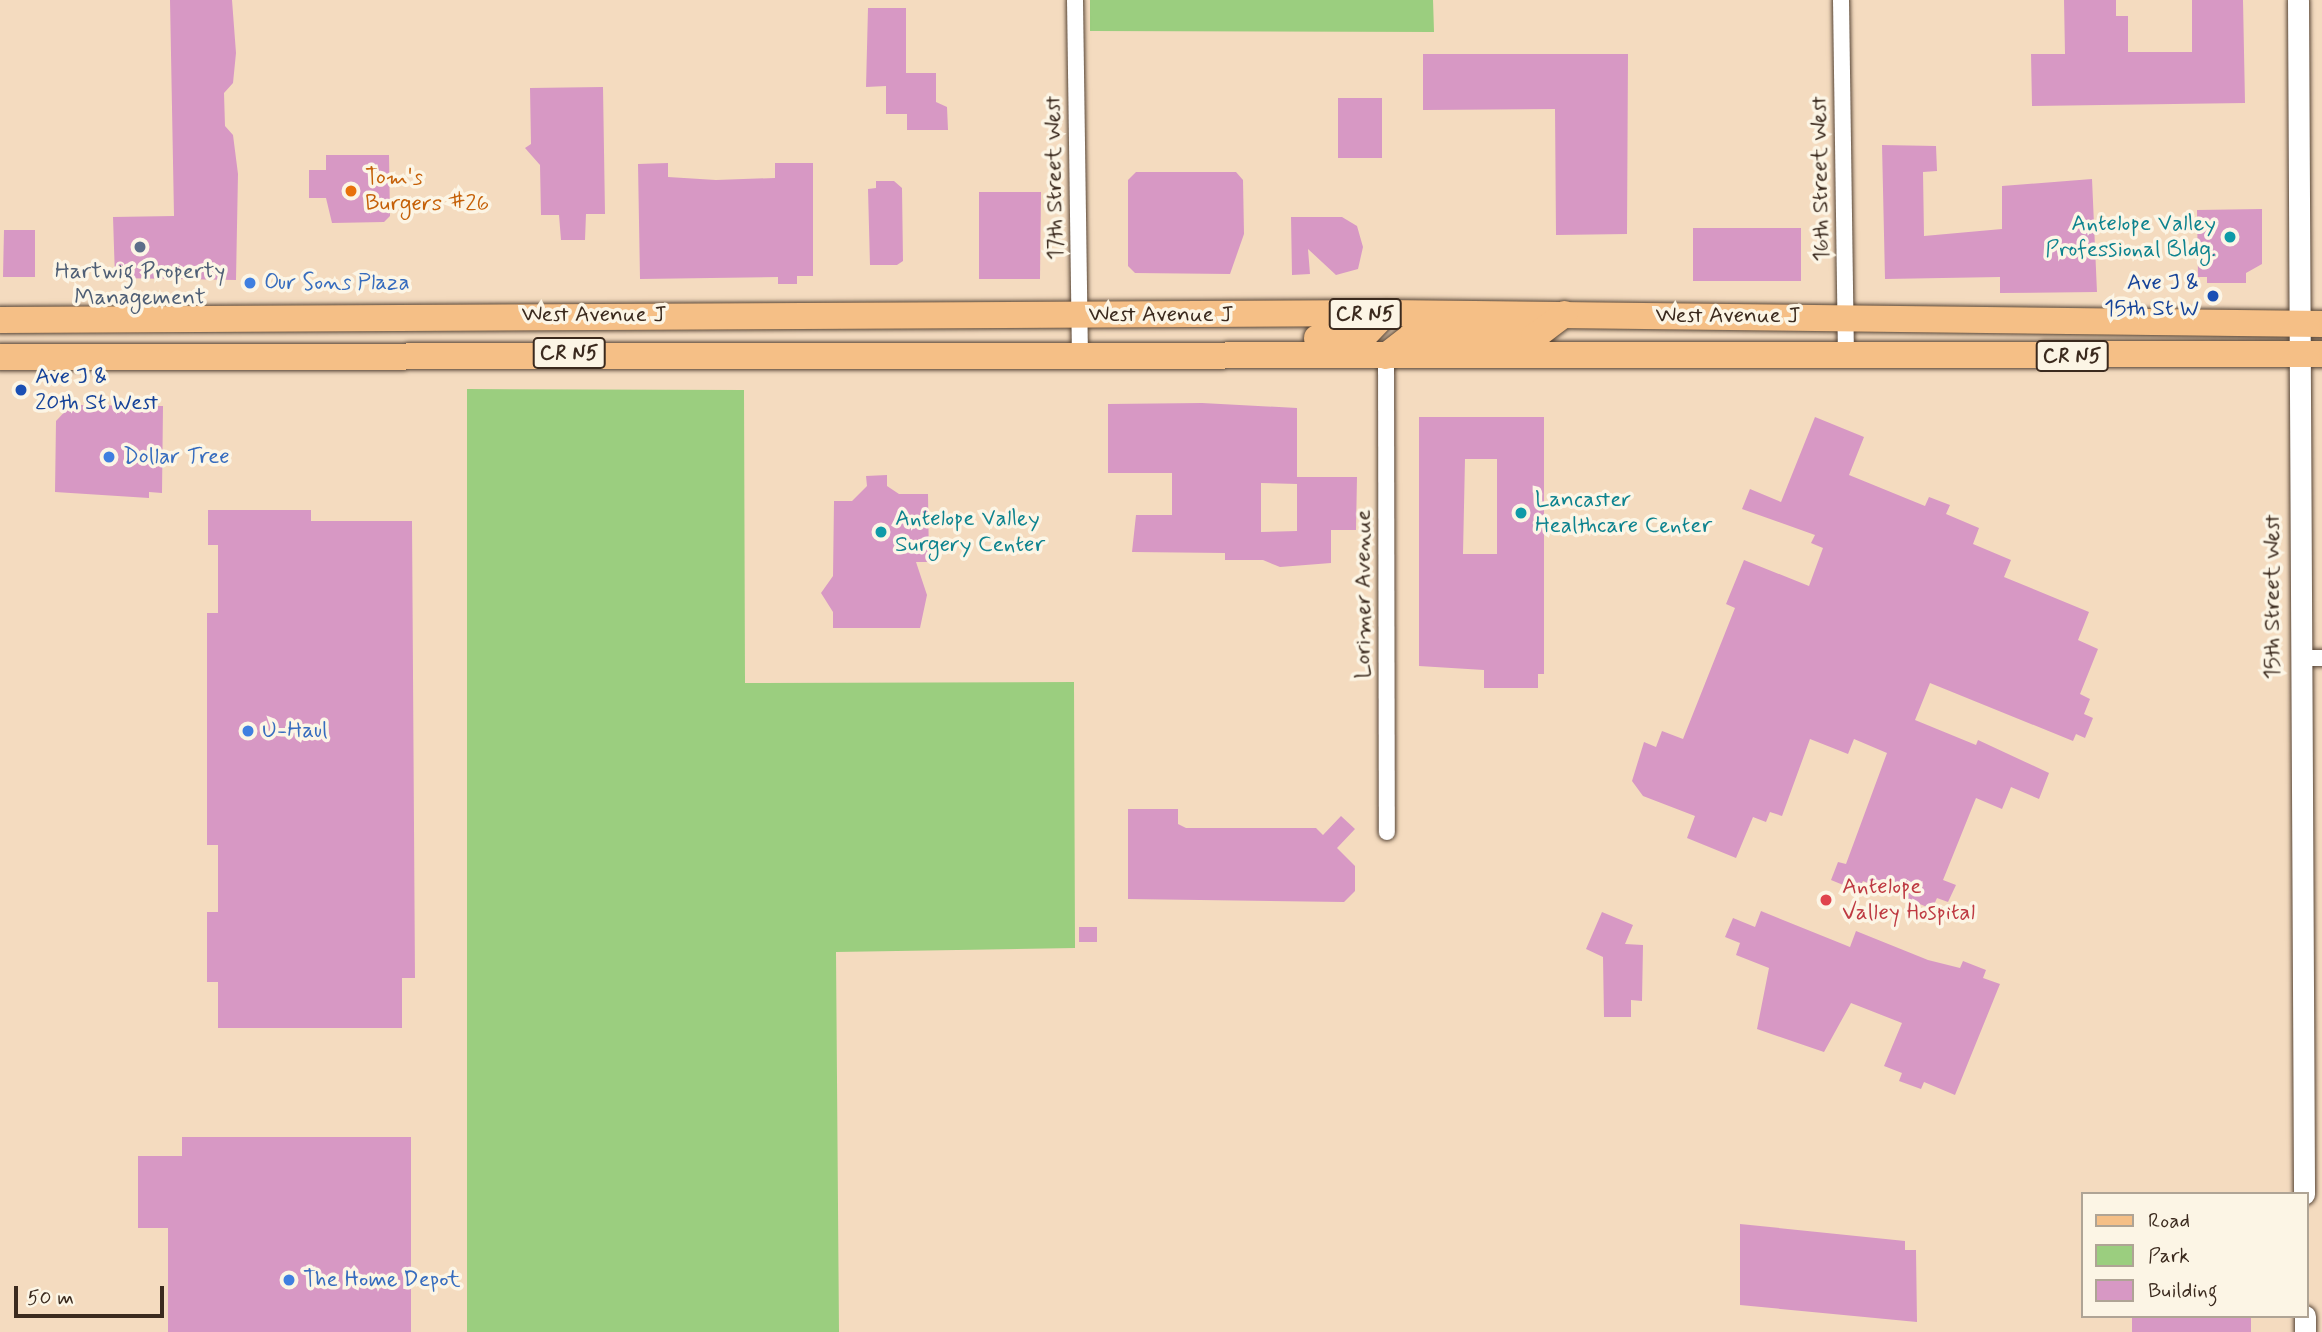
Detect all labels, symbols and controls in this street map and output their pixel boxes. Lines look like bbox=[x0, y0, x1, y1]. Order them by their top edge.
street label: 17th Street West bbox=[1040, 94, 1070, 262]
street label: 16th Street West bbox=[1806, 95, 1836, 263]
place label: Tom's Burgers #26 bbox=[365, 164, 489, 218]
marker: Tom's Burgers #26 bbox=[343, 183, 359, 199]
place label: Antelope Valley Professional Bldg. bbox=[2047, 210, 2216, 264]
marker: Antelope Valley Professional Bldg. bbox=[2222, 229, 2238, 245]
marker: Hartwig Property Management bbox=[132, 239, 148, 255]
place label: Hartwig Property Management bbox=[55, 258, 225, 312]
place label: Our Sons Plaza bbox=[264, 269, 407, 297]
place label: Ave J & 15th St W bbox=[2102, 269, 2199, 323]
marker: Our Sons Plaza bbox=[242, 275, 258, 291]
marker: Ave J & 15th St W bbox=[2205, 288, 2221, 304]
road number: CR N5 bbox=[1328, 296, 1402, 332]
street label: West Avenue J bbox=[522, 301, 666, 329]
street label: West Avenue J bbox=[1089, 301, 1233, 329]
street label: West Avenue J bbox=[1656, 302, 1800, 330]
road number: CR N5 bbox=[532, 336, 606, 370]
road number: CR N5 bbox=[2035, 338, 2109, 374]
place label: Ave J & 20th St West bbox=[35, 363, 160, 417]
marker: Ave J & 20th St West bbox=[13, 382, 29, 398]
place label: Dollar Tree bbox=[123, 443, 226, 471]
marker: Dollar Tree bbox=[101, 449, 117, 465]
place label: Lancaster Healthcare Center bbox=[1535, 486, 1716, 540]
place label: Antelope Valley Surgery Center bbox=[895, 505, 1049, 559]
marker: Lancaster Healthcare Center bbox=[1513, 505, 1529, 521]
street label: Lorimer Avenue bbox=[1350, 513, 1378, 675]
street label: 15th Street West bbox=[2259, 513, 2287, 681]
marker: Antelope Valley Surgery Center bbox=[873, 524, 889, 540]
place label: U-Haul bbox=[262, 717, 328, 745]
marker: U-Haul bbox=[240, 723, 256, 739]
place label: Antelope Valley Hospital bbox=[1842, 873, 1988, 927]
marker: Antelope Valley Hospital bbox=[1816, 890, 1836, 910]
legend bbox=[2080, 1192, 2308, 1318]
text: Road bbox=[2148, 1207, 2190, 1235]
text: Park bbox=[2148, 1242, 2190, 1270]
place label: The Home Depot bbox=[303, 1266, 462, 1294]
scale bar bbox=[18, 1272, 168, 1316]
marker: The Home Depot bbox=[281, 1272, 297, 1288]
text: Building bbox=[2148, 1277, 2218, 1305]
text: 50 m bbox=[27, 1284, 74, 1312]

